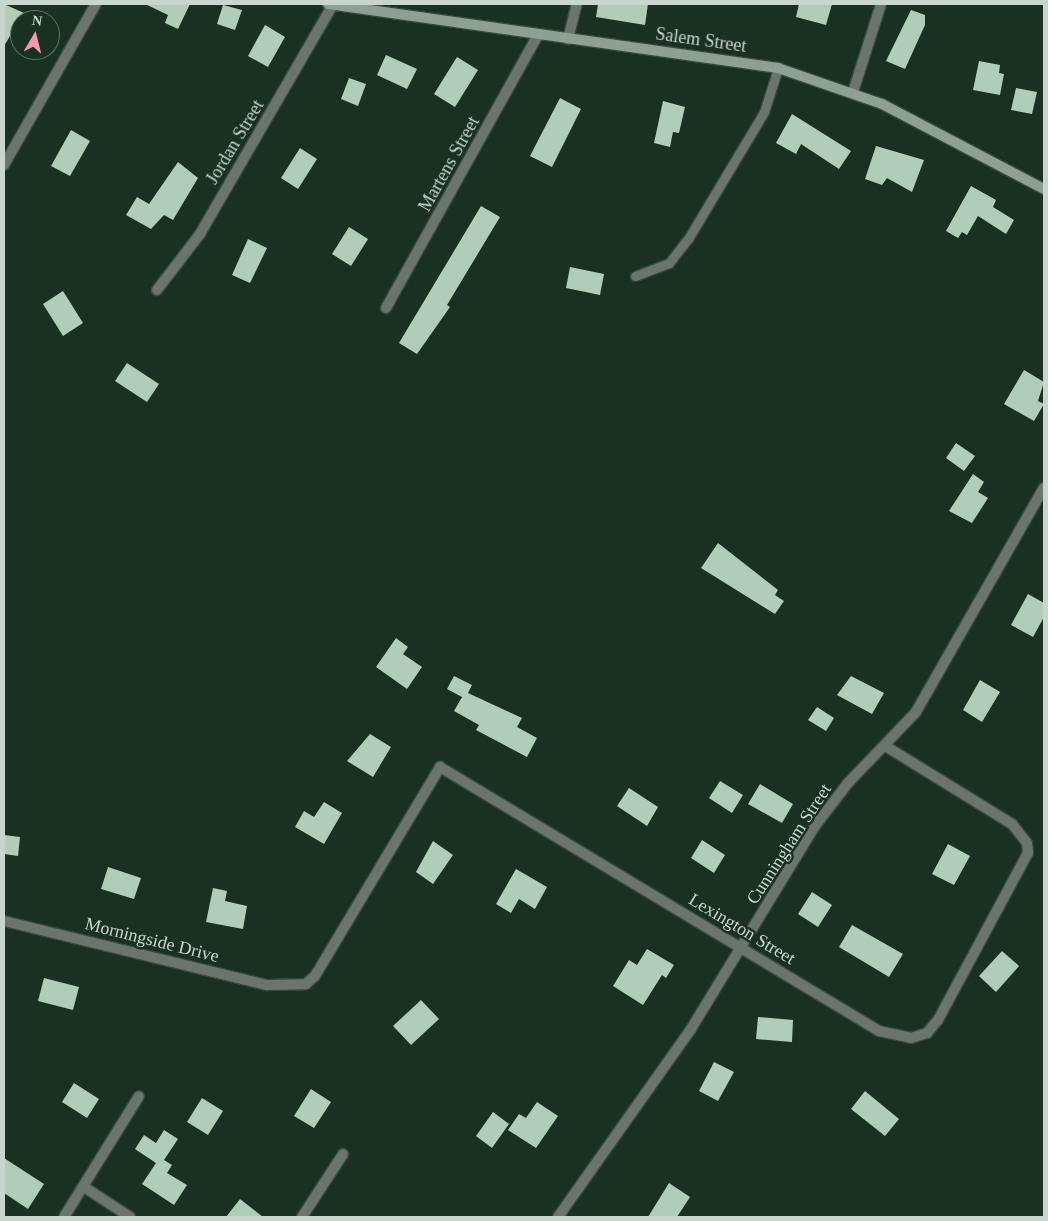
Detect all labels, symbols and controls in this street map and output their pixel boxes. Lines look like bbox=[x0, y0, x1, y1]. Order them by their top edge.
north arrow bbox=[10, 10, 60, 60]
text: N bbox=[31, 13, 43, 29]
street label: Salem Street bbox=[654, 23, 748, 57]
street label: Jordan Street bbox=[201, 96, 269, 188]
street label: Martens Street bbox=[414, 113, 484, 215]
street label: Cunningham Street bbox=[742, 780, 836, 908]
street label: Lexington Street bbox=[685, 889, 799, 969]
street label: Morningside Drive bbox=[83, 913, 221, 967]

